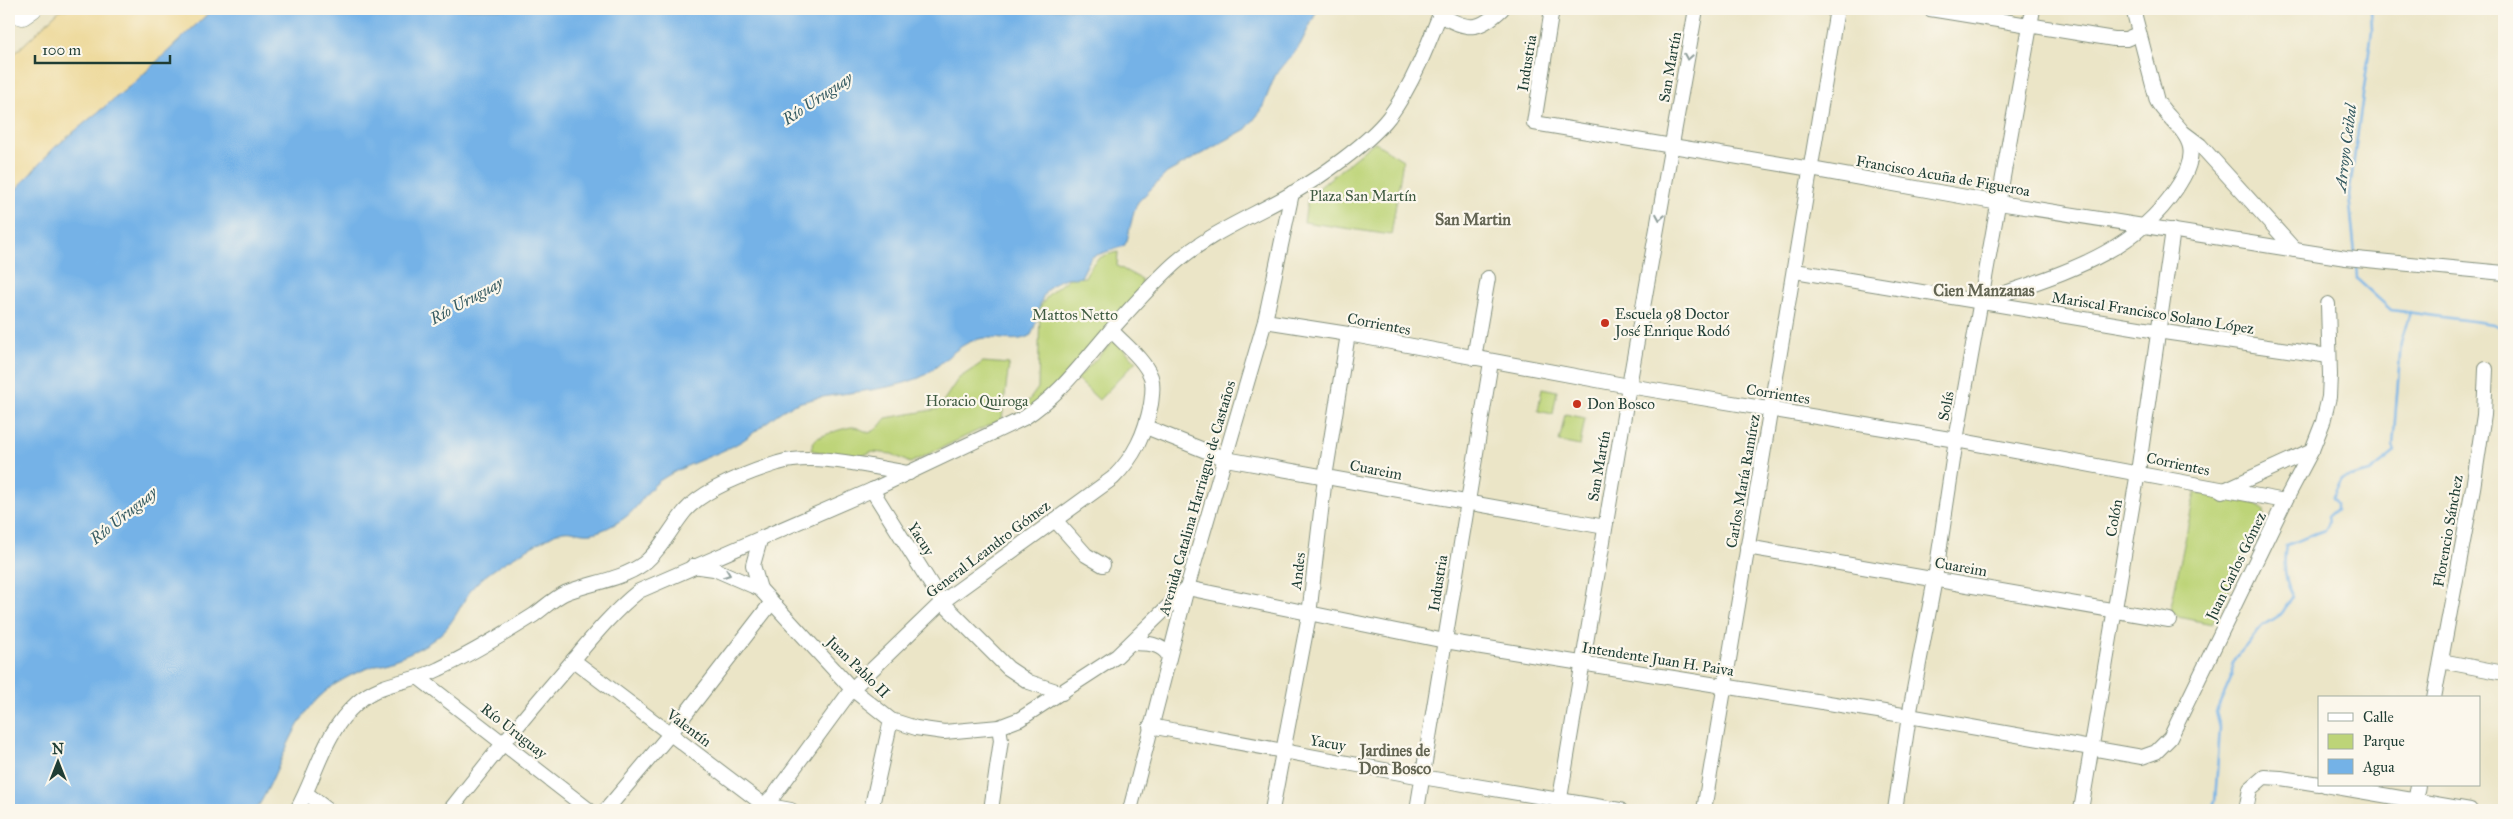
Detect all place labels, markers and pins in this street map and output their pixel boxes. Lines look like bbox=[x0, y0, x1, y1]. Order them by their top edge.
place label: Escuela 98 Doctor José Enrique Rodó bbox=[1613, 305, 1730, 341]
marker: Escuela 98 Doctor José Enrique Rodó bbox=[1599, 317, 1611, 329]
place label: Don Bosco bbox=[1587, 395, 1655, 413]
marker: Don Bosco bbox=[1571, 398, 1583, 410]

